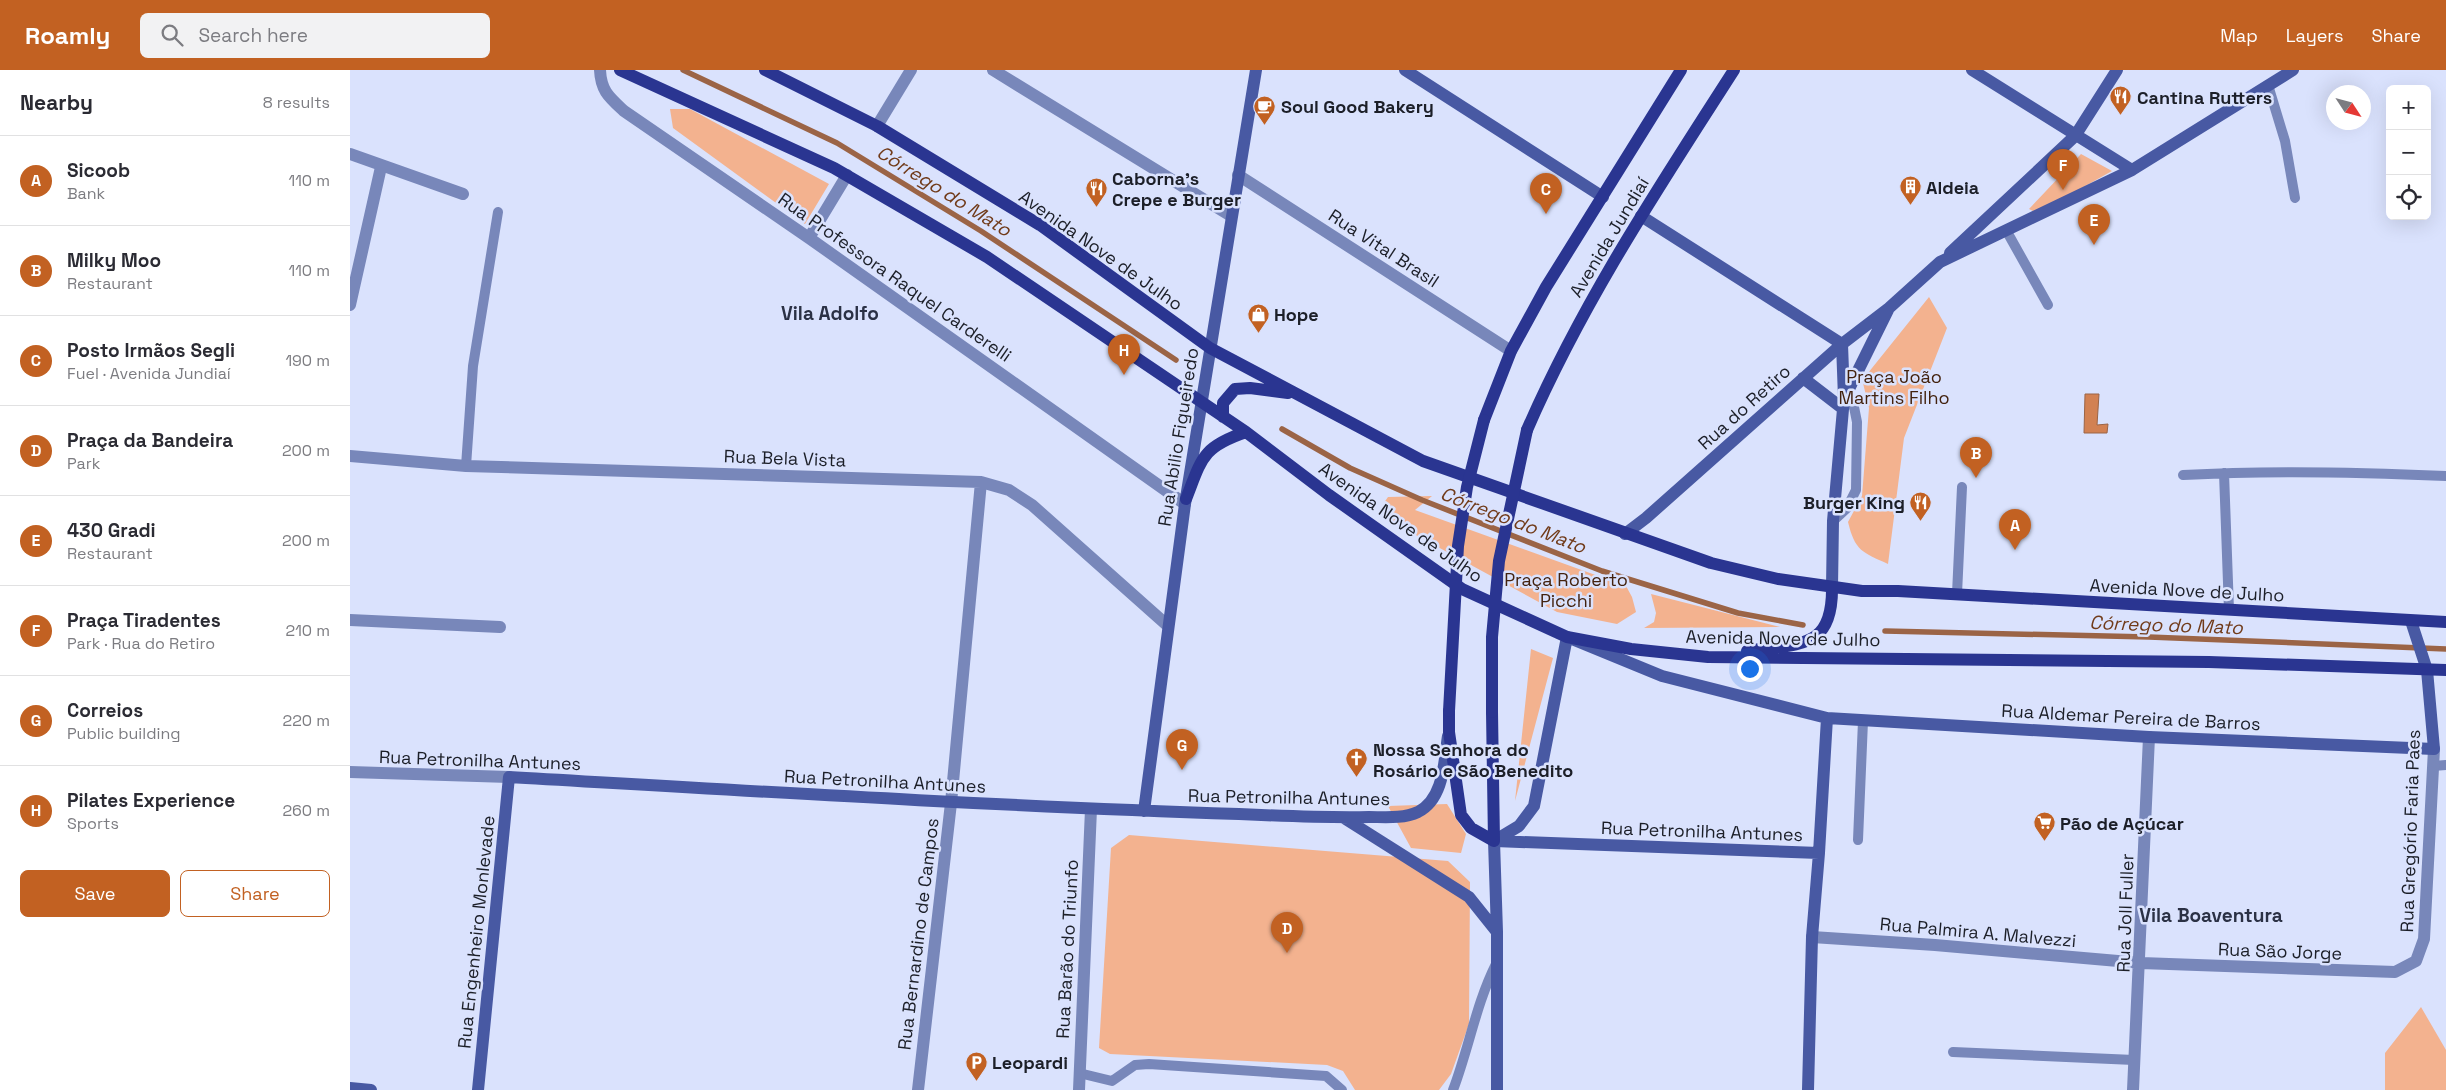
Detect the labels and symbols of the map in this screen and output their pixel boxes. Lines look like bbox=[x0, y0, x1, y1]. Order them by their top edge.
restaurant icon: Cantina Rutters bbox=[2109, 85, 2133, 116]
north arrow bbox=[2326, 85, 2371, 130]
place label: Cantina Rutters bbox=[2137, 86, 2272, 109]
cafe icon: Soul Good Bakery bbox=[1253, 94, 1277, 125]
place label: Soul Good Bakery bbox=[1281, 95, 1434, 118]
water label: Córrego do Mato bbox=[872, 140, 1017, 243]
pin: F bbox=[2047, 149, 2079, 190]
place label: Caborna's Crepe e Burger bbox=[1112, 167, 1241, 211]
street label: Avenida Jundiaí bbox=[1564, 172, 1654, 301]
pin: C bbox=[1530, 173, 1562, 214]
building icon: Aldeia bbox=[1898, 175, 1922, 206]
restaurant icon: Caborna's Crepe e Burger bbox=[1084, 176, 1108, 207]
place label: Aldeia bbox=[1926, 176, 1980, 199]
street label: Avenida Nove de Julho bbox=[1015, 185, 1187, 315]
street label: Rua Professora Raquel Carderelli bbox=[774, 187, 1016, 367]
street label: Rua Vital Brasil bbox=[1324, 204, 1444, 292]
pin: E bbox=[2078, 204, 2110, 245]
district label: Vila Adolfo bbox=[781, 301, 879, 326]
shop icon: Hope bbox=[1246, 302, 1270, 333]
place label: Hope bbox=[1274, 303, 1319, 326]
pin: H bbox=[1108, 334, 1140, 375]
street label: Rua Abilio Figueiredo bbox=[1153, 346, 1203, 528]
street label: Rua do Retiro bbox=[1693, 359, 1795, 455]
park label: Praça João Martins Filho bbox=[1838, 365, 1950, 409]
pin: B bbox=[1960, 437, 1992, 478]
street label: Rua Bela Vista bbox=[723, 444, 847, 472]
street label: Avenida Nove de Julho bbox=[1315, 457, 1487, 587]
water label: Córrego do Mato bbox=[1437, 481, 1590, 560]
restaurant icon: Burger King bbox=[1909, 490, 1933, 521]
place label: Burger King bbox=[1803, 491, 1905, 514]
pin: A bbox=[1999, 509, 2031, 550]
park label: Praça Roberto Picchi bbox=[1504, 568, 1628, 612]
street label: Avenida Nove de Julho bbox=[2089, 573, 2285, 607]
water label: Córrego do Mato bbox=[2089, 610, 2245, 640]
street label: Avenida Nove de Julho bbox=[1685, 625, 1881, 651]
your location bbox=[1737, 656, 1763, 682]
street label: Rua Aldemar Pereira de Barros bbox=[2001, 699, 2261, 735]
pin: G bbox=[1166, 729, 1198, 770]
street label: Rua Gregório Faria Paes bbox=[2395, 729, 2425, 933]
place label: Nossa Senhora do Rosário e São Benedito bbox=[1373, 738, 1573, 782]
street label: Rua Petronilha Antunes bbox=[379, 745, 581, 775]
church icon: Nossa Senhora do Rosário e São Benedito bbox=[1345, 747, 1369, 778]
street label: Rua Petronilha Antunes bbox=[783, 764, 987, 798]
street label: Rua Petronilha Antunes bbox=[1188, 784, 1390, 810]
supermarket icon: Pão de Açúcar bbox=[2032, 811, 2056, 842]
place label: Pão de Açúcar bbox=[2060, 812, 2184, 835]
street label: Rua Engenheiro Monlevade bbox=[452, 814, 500, 1050]
street label: Rua Petronilha Antunes bbox=[1601, 816, 1803, 846]
street label: Rua Bernardino de Campos bbox=[892, 817, 944, 1051]
street label: Rua Joll Fuller bbox=[2111, 853, 2139, 973]
street label: Rua Barão do Triunfo bbox=[1051, 859, 1083, 1039]
district label: Vila Boaventura bbox=[2139, 903, 2283, 928]
pin: D bbox=[1271, 912, 1303, 953]
street label: Rua Palmira A. Malvezzi bbox=[1879, 912, 2077, 952]
street label: Rua São Jorge bbox=[2218, 937, 2342, 965]
parking icon: Leopardi bbox=[964, 1050, 988, 1081]
place label: Leopardi bbox=[992, 1051, 1068, 1074]

